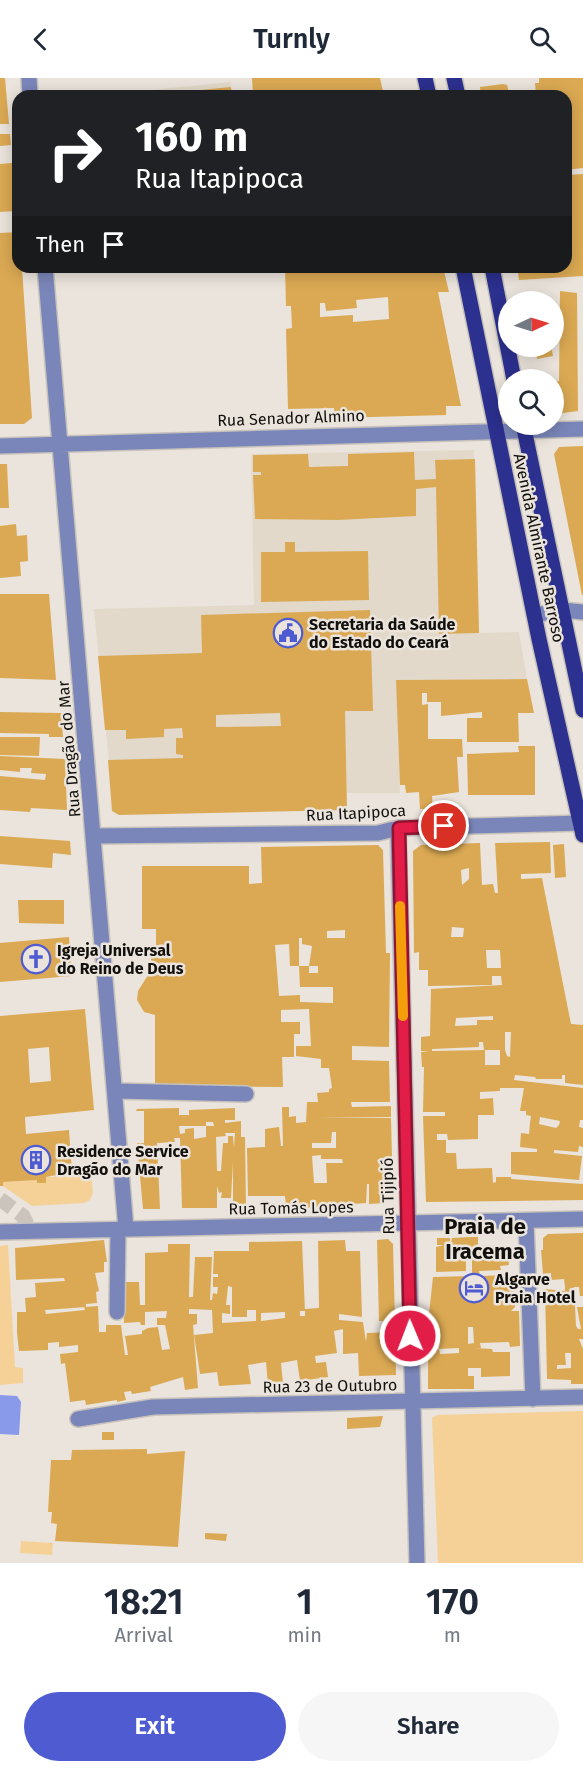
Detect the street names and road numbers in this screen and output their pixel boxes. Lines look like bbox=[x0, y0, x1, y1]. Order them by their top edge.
street label: Rua Senador Almino bbox=[217, 406, 365, 430]
street label: Avenida Almirante Barroso bbox=[510, 452, 568, 644]
street label: Rua Dragão do Mar bbox=[53, 679, 84, 818]
street label: Rua Itapipoca bbox=[306, 801, 406, 825]
street label: Rua Tijipió bbox=[378, 1157, 398, 1235]
street label: Rua Tomás Lopes bbox=[228, 1197, 354, 1219]
street label: Rua 23 de Outubro bbox=[263, 1375, 397, 1397]

